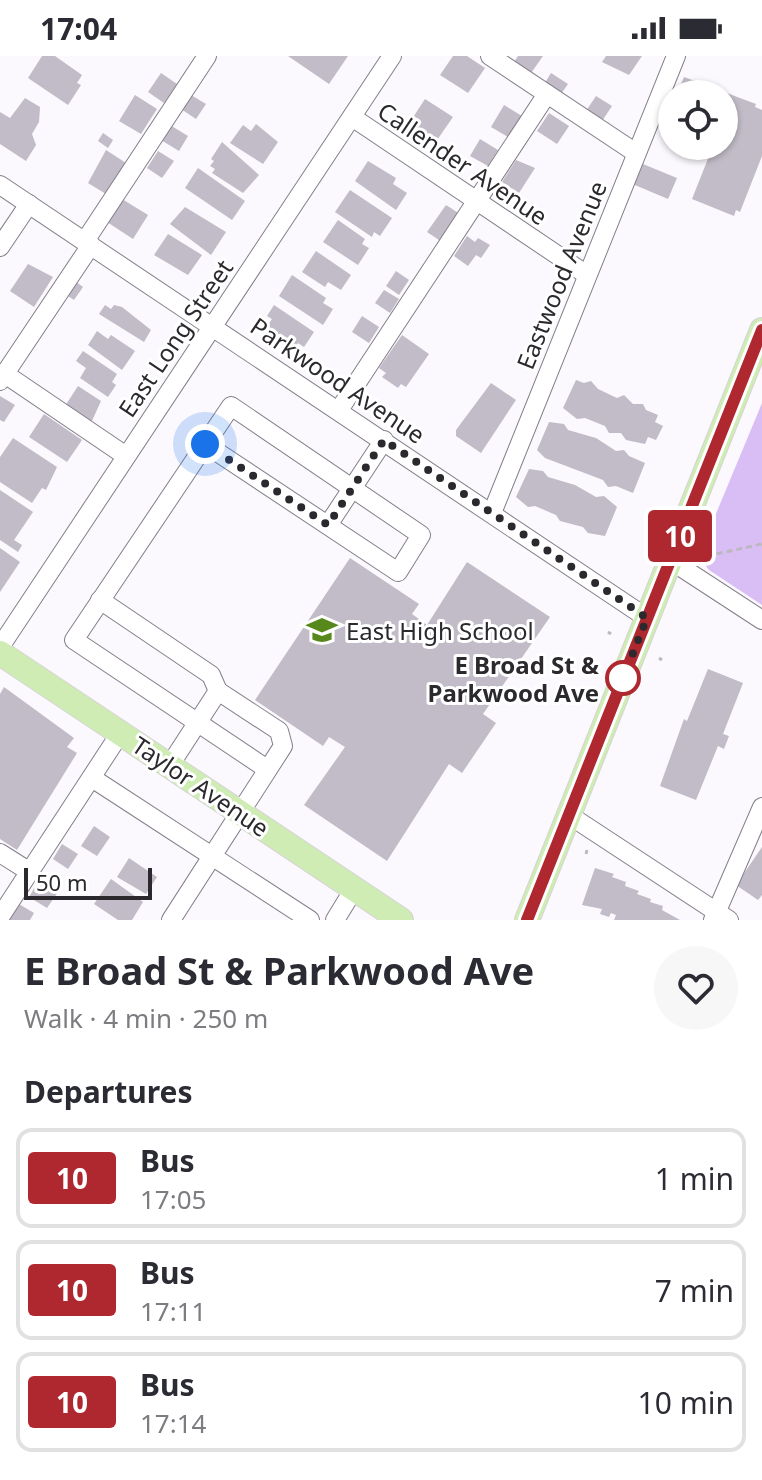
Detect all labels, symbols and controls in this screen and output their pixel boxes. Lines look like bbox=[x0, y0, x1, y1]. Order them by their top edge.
text: 17:04 bbox=[40, 8, 117, 49]
map controls bbox=[658, 80, 738, 160]
button: locate bbox=[658, 80, 738, 160]
street label: Callender Avenue bbox=[372, 94, 554, 232]
street label: Eastwood Avenue bbox=[508, 176, 614, 374]
street label: East Long Street bbox=[110, 253, 240, 423]
street label: Parkwood Avenue bbox=[244, 309, 432, 451]
your location bbox=[185, 424, 225, 464]
line badge: 10 bbox=[644, 510, 716, 562]
text: 10 bbox=[664, 517, 696, 555]
school or university icon: East High School bbox=[305, 613, 339, 647]
place label: East High School bbox=[346, 614, 534, 647]
place label: E Broad St & Parkwood Ave bbox=[428, 648, 599, 709]
marker: E Broad St & Parkwood Ave bbox=[606, 661, 640, 695]
street label: Taylor Avenue bbox=[126, 728, 276, 844]
scale bar bbox=[24, 864, 152, 900]
text: 50 m bbox=[36, 867, 87, 897]
text: E Broad St & Parkwood Ave bbox=[24, 944, 534, 996]
button: heart bbox=[654, 946, 738, 1030]
text: Walk · 4 min · 250 m bbox=[24, 1000, 268, 1036]
text: Departures bbox=[24, 1071, 193, 1112]
text: Bus bbox=[140, 1140, 195, 1181]
text: 1 min bbox=[655, 1158, 734, 1199]
text: 10 bbox=[56, 1159, 88, 1197]
text: 17:05 bbox=[140, 1181, 206, 1217]
text: Bus bbox=[140, 1252, 195, 1293]
text: 7 min bbox=[655, 1270, 734, 1311]
text: 10 bbox=[56, 1271, 88, 1309]
text: 17:11 bbox=[140, 1293, 206, 1329]
text: Bus bbox=[140, 1364, 195, 1405]
text: 10 min bbox=[638, 1382, 734, 1423]
text: 10 bbox=[56, 1383, 88, 1421]
text: 17:14 bbox=[140, 1405, 206, 1441]

